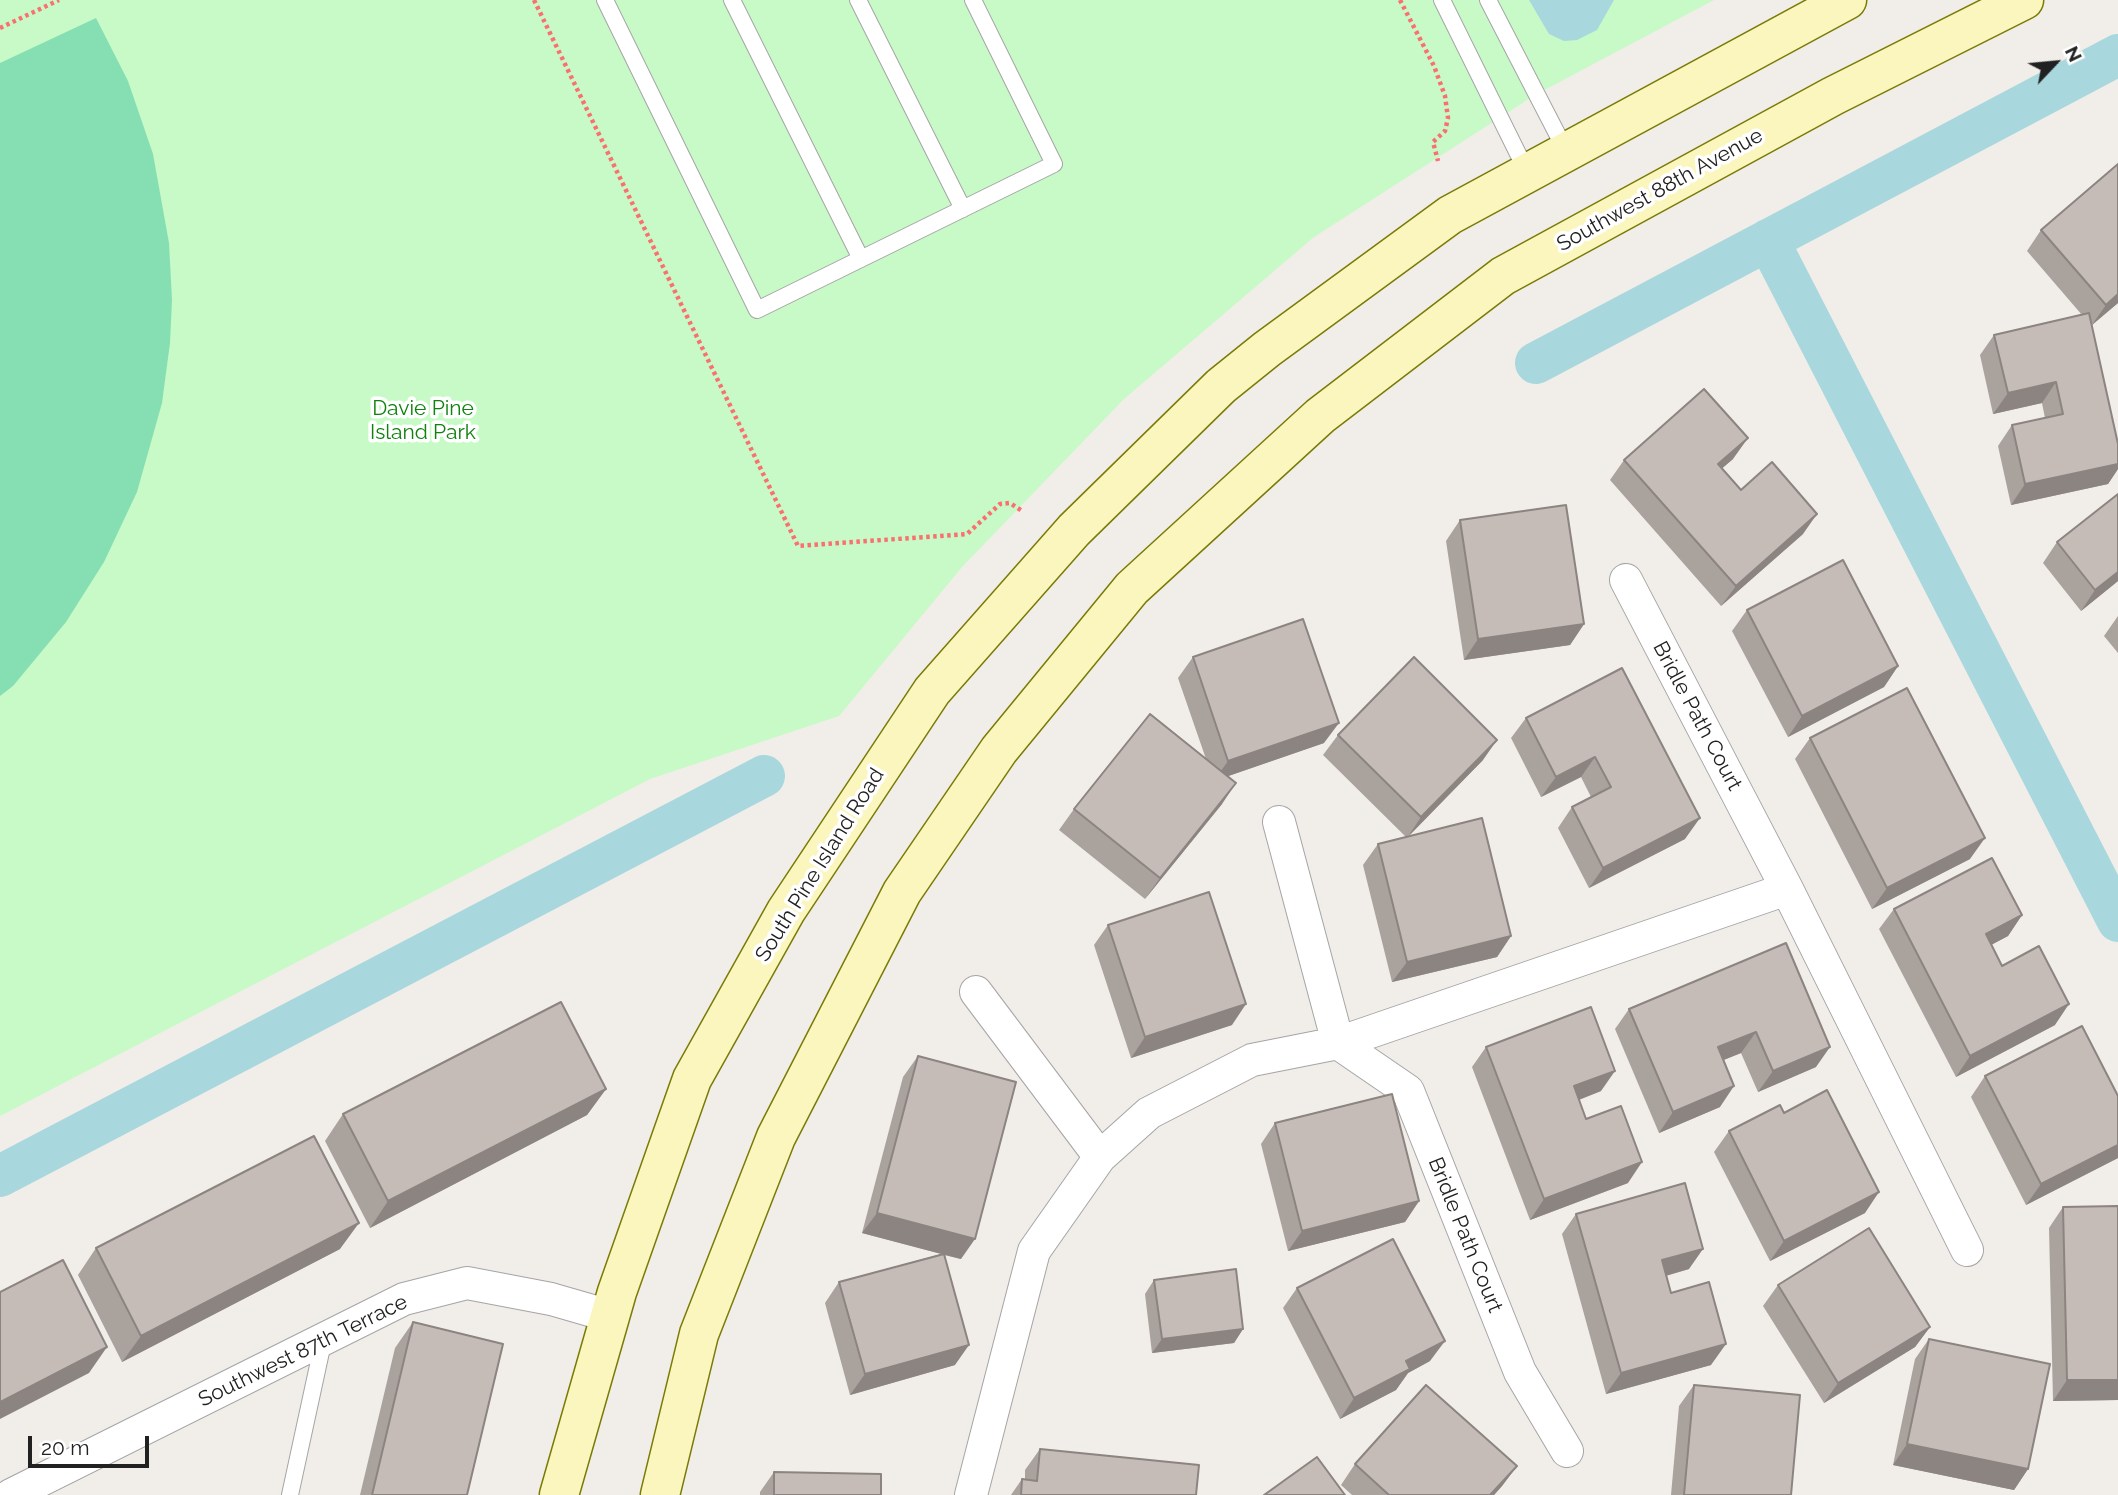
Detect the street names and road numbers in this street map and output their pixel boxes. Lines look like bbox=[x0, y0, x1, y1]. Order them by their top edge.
street label: Southwest 88th Avenue bbox=[1553, 123, 1767, 257]
street label: Bridle Path Court bbox=[1647, 637, 1747, 795]
street label: South Pine Island Road bbox=[750, 764, 890, 966]
street label: Bridle Path Court bbox=[1422, 1154, 1508, 1316]
street label: Southwest 87th Terrace bbox=[194, 1289, 412, 1413]

